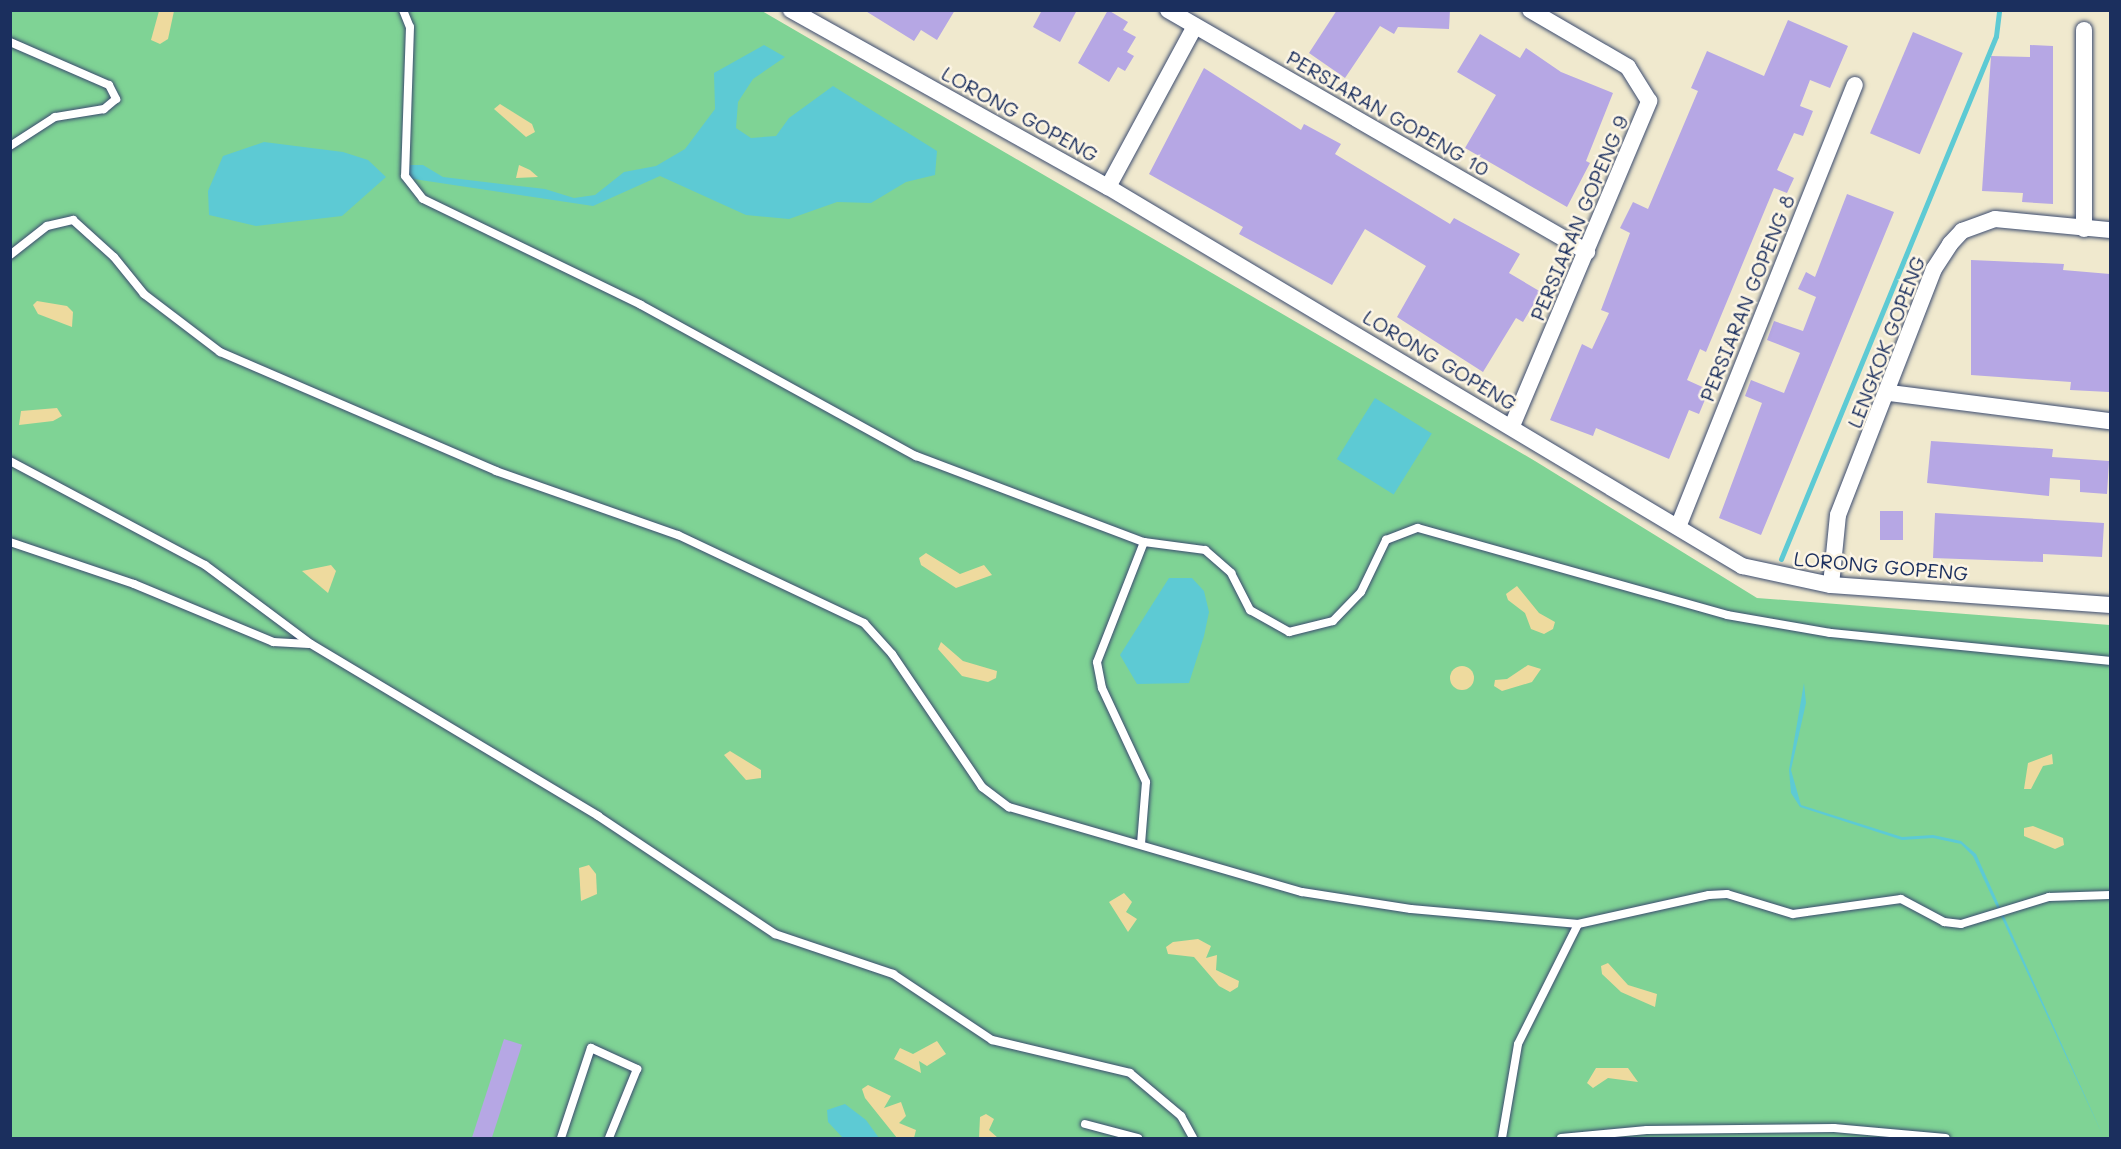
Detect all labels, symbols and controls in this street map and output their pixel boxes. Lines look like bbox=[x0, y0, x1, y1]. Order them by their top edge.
street label: PERSIARAN GOPENG 10 bbox=[1283, 45, 1493, 181]
street label: LORONG GOPENG bbox=[938, 61, 1102, 167]
street label: PERSIARAN GOPENG 9 bbox=[1525, 112, 1633, 324]
street label: PERSIARAN GOPENG 8 bbox=[1695, 191, 1799, 405]
street label: LENGKOK GOPENG bbox=[1842, 253, 1930, 431]
street label: LORONG GOPENG bbox=[1359, 305, 1521, 415]
street label: LORONG GOPENG bbox=[1793, 546, 1969, 586]

